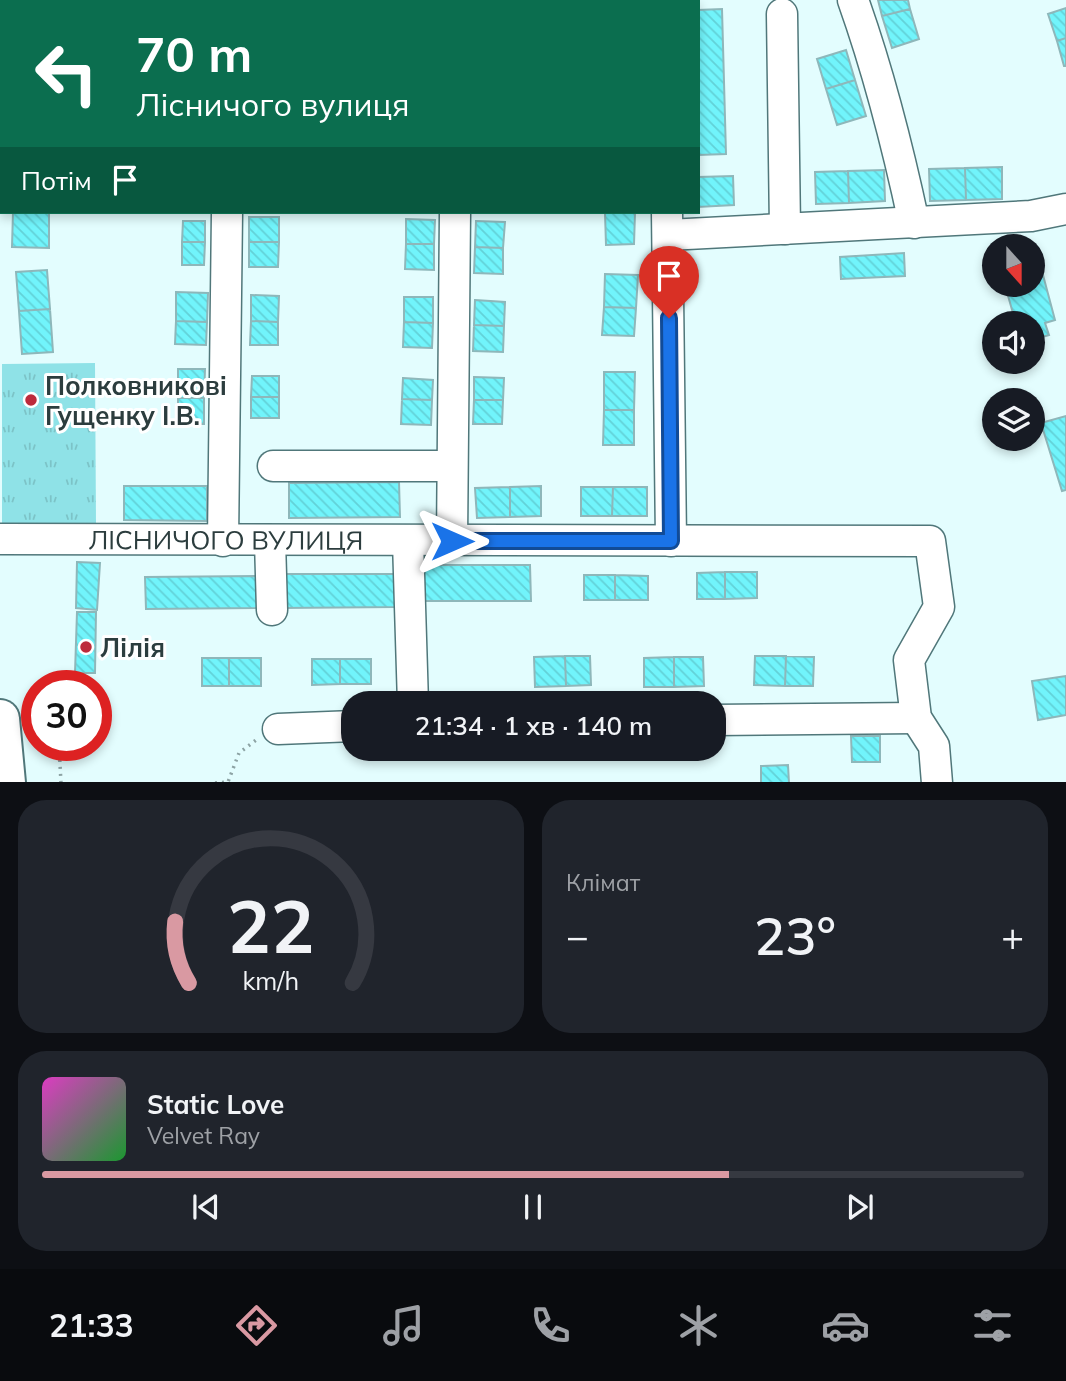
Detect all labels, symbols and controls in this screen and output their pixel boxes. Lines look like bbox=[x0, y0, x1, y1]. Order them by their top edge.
text: 70 m bbox=[136, 23, 252, 84]
icon: left bbox=[21, 28, 112, 119]
text: Лісничого вулиця bbox=[136, 84, 410, 124]
icon: arrive bbox=[106, 161, 144, 199]
text: Потім bbox=[21, 164, 92, 197]
north arrow bbox=[982, 234, 1045, 298]
map controls bbox=[982, 234, 1045, 451]
pin bbox=[639, 246, 699, 318]
icon: arrive bbox=[650, 257, 688, 295]
button: sound bbox=[982, 311, 1045, 374]
place label: Полковникові Гущенку І.В. bbox=[45, 369, 227, 432]
button: layers bbox=[982, 388, 1045, 451]
marker: Полковникові Гущенку І.В. bbox=[23, 392, 39, 408]
position arrow bbox=[415, 504, 489, 578]
street label: ЛІСНИЧОГО ВУЛИЦЯ bbox=[88, 523, 364, 556]
place label: Лілія bbox=[100, 631, 165, 664]
marker: Лілія bbox=[78, 639, 94, 655]
speed limit sign: 30 bbox=[21, 670, 112, 761]
text: 21:34 · 1 хв · 140 m bbox=[415, 709, 652, 742]
text: Клімат bbox=[566, 868, 640, 897]
text: 22 bbox=[227, 880, 315, 971]
text: 23° bbox=[754, 903, 836, 968]
text: − bbox=[566, 912, 589, 960]
text: + bbox=[1001, 912, 1024, 960]
text: km/h bbox=[243, 964, 299, 995]
text: Static Love bbox=[147, 1088, 284, 1121]
text: Velvet Ray bbox=[147, 1121, 260, 1150]
icon: previous bbox=[187, 1188, 225, 1226]
icon: pause bbox=[514, 1188, 552, 1226]
icon: next bbox=[841, 1188, 879, 1226]
icon: directions bbox=[232, 1301, 281, 1350]
icon: music bbox=[379, 1301, 428, 1350]
icon: phone bbox=[526, 1301, 575, 1350]
icon: climate bbox=[674, 1301, 723, 1350]
icon: car bbox=[821, 1301, 870, 1350]
icon: filters bbox=[968, 1301, 1017, 1350]
text: 21:33 bbox=[49, 1305, 134, 1345]

